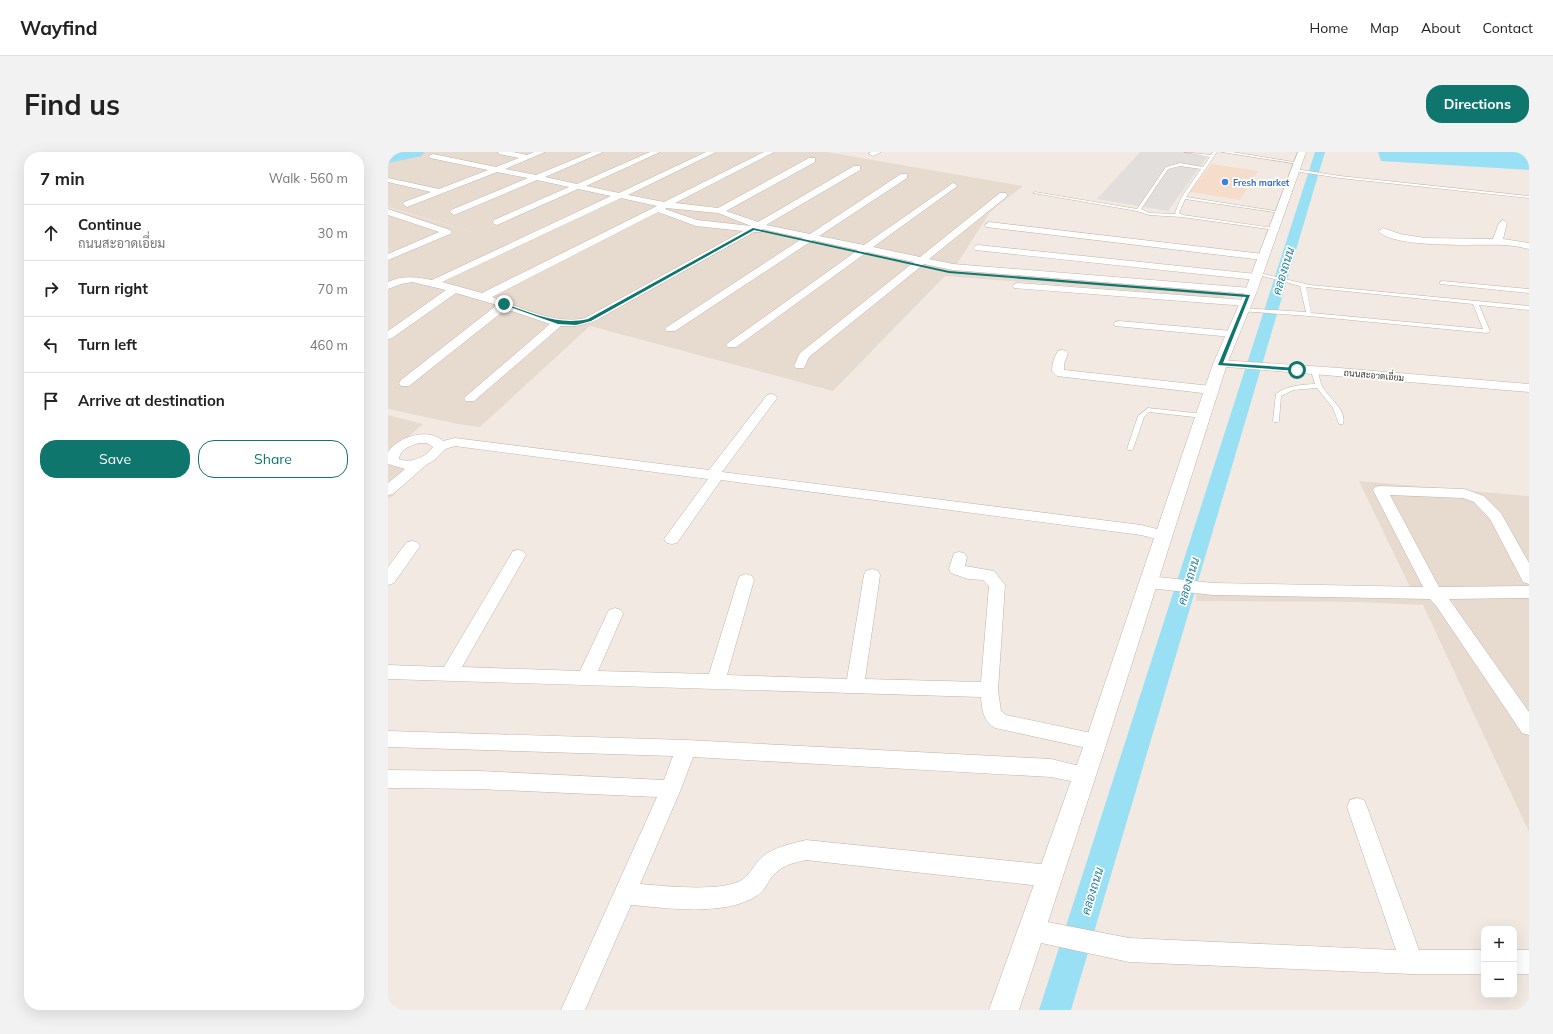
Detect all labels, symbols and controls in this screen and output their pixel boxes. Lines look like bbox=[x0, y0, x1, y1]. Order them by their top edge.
text: Wayfind bbox=[20, 16, 97, 40]
text: Home bbox=[1309, 19, 1348, 37]
text: Map bbox=[1370, 19, 1399, 37]
text: About bbox=[1421, 19, 1461, 37]
text: Contact bbox=[1483, 19, 1533, 37]
button: Directions bbox=[1426, 85, 1529, 123]
text: Find us bbox=[24, 87, 120, 122]
text: 7 min bbox=[40, 168, 85, 189]
text: Walk · 560 m bbox=[269, 170, 348, 186]
marker: Fresh market bbox=[1220, 177, 1230, 187]
place label: Fresh market bbox=[1233, 177, 1290, 188]
text: Continue bbox=[78, 215, 141, 234]
icon: ahead bbox=[40, 222, 62, 244]
text: 30 m bbox=[318, 225, 348, 241]
text: ถนนสะอาดเอี่ยม bbox=[78, 235, 165, 251]
water label: คลองถนน bbox=[1269, 245, 1297, 297]
icon: right bbox=[40, 278, 62, 300]
text: Turn right bbox=[78, 279, 148, 298]
text: 70 m bbox=[318, 281, 348, 297]
route end bbox=[495, 295, 513, 313]
icon: left bbox=[40, 334, 62, 356]
text: Turn left bbox=[78, 335, 137, 354]
text: 460 m bbox=[310, 337, 348, 353]
route start bbox=[1288, 361, 1306, 379]
street label: ถนนสะอาดเอี่ยม bbox=[1343, 364, 1405, 383]
icon: arrive bbox=[40, 390, 62, 412]
text: Arrive at destination bbox=[78, 391, 225, 410]
button: Save bbox=[40, 440, 190, 478]
button: Share bbox=[198, 440, 348, 478]
water label: คลองถนน bbox=[1174, 555, 1202, 607]
water label: คลองถนน bbox=[1078, 865, 1106, 917]
map controls bbox=[1481, 926, 1517, 998]
button: + bbox=[1481, 926, 1517, 962]
button: − bbox=[1481, 962, 1517, 998]

